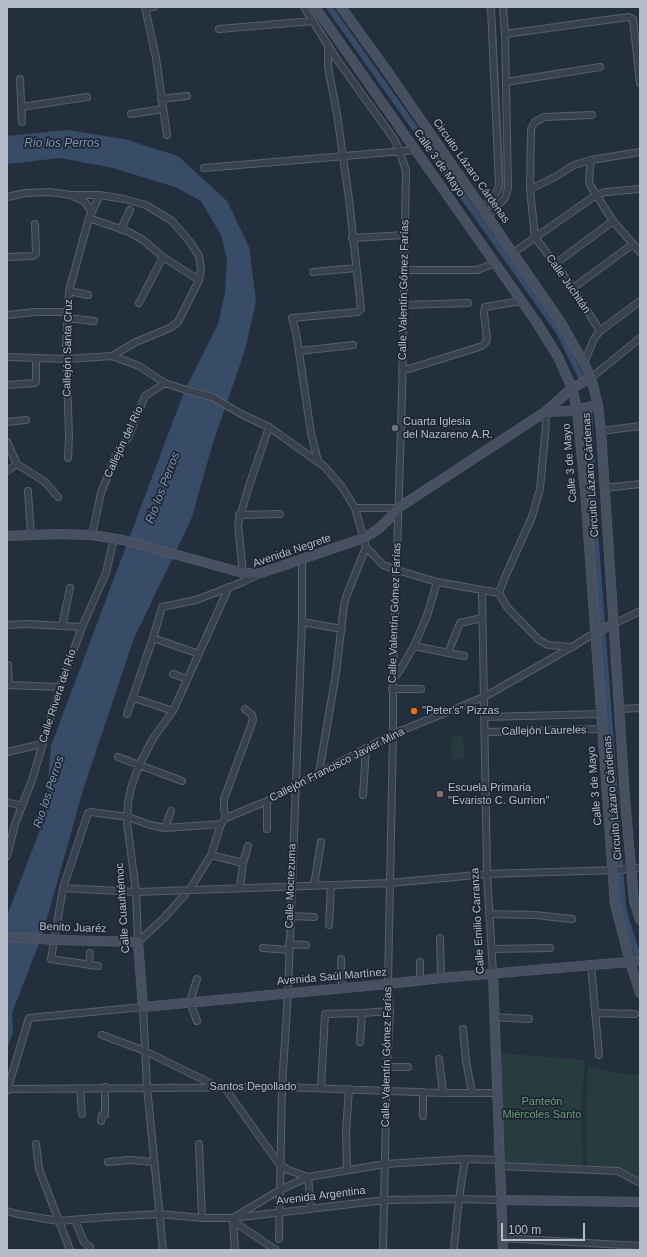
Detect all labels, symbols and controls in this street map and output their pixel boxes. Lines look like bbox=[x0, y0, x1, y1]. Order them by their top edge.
street label: Circuito Lázaro Cárdenas bbox=[430, 116, 512, 226]
street label: Calle 3 de Mayo bbox=[411, 127, 467, 199]
water label: Rio los Perros bbox=[24, 137, 100, 151]
street label: Calle Valentín Gómez Farías bbox=[396, 220, 412, 360]
street label: Calle Juchitán bbox=[543, 252, 593, 316]
street label: Callejón Santa Cruz bbox=[61, 299, 75, 397]
street label: Callejón del Río bbox=[102, 404, 146, 480]
street label: Circuito Lázaro Cárdenas bbox=[580, 412, 602, 538]
place label: Cuarta Iglesia del Nazareno A.R. bbox=[403, 415, 493, 441]
marker: Cuarta Iglesia del Nazareno A.R. bbox=[390, 423, 400, 433]
street label: Calle 3 de Mayo bbox=[560, 423, 580, 503]
water label: Rio los Perros bbox=[143, 450, 183, 526]
street label: Avenida Negrete bbox=[251, 531, 333, 571]
street label: Calle Valentín Gómez Farías bbox=[386, 543, 404, 683]
street label: Calle Rivera del Río bbox=[37, 647, 79, 745]
place label: "Peter's" Pizzas bbox=[422, 704, 499, 718]
marker: "Peter's" Pizzas bbox=[409, 706, 419, 716]
street label: Callejón Laureles bbox=[501, 724, 587, 738]
street label: Callejón Francisco Javier Mina bbox=[267, 725, 407, 805]
street label: Circuito Lázaro Cárdenas bbox=[601, 735, 625, 861]
street label: Calle 3 de Mayo bbox=[585, 746, 605, 826]
water label: Rio los Perros bbox=[31, 754, 67, 830]
place label: Escuela Primaria "Evaristo C. Gurrion" bbox=[448, 781, 549, 807]
marker: Escuela Primaria "Evaristo C. Gurrion" bbox=[435, 789, 445, 799]
street label: Calle Moctezuma bbox=[283, 843, 299, 929]
street label: Calle Cuauhtémoc bbox=[113, 862, 133, 954]
street label: Calle Emilio Carranza bbox=[469, 868, 487, 974]
street label: Benito Juaréz bbox=[39, 920, 107, 936]
street label: Avenida Saúl Martínez bbox=[276, 966, 388, 988]
street label: Calle Valentín Gómez Farías bbox=[379, 987, 395, 1127]
street label: Santos Degollado bbox=[210, 1080, 296, 1094]
park label: Panteón Miércoles Santo bbox=[503, 1095, 581, 1121]
street label: Avenida Argentina bbox=[276, 1184, 366, 1208]
scale bar bbox=[503, 1215, 587, 1241]
text: 100 m bbox=[508, 1223, 541, 1237]

